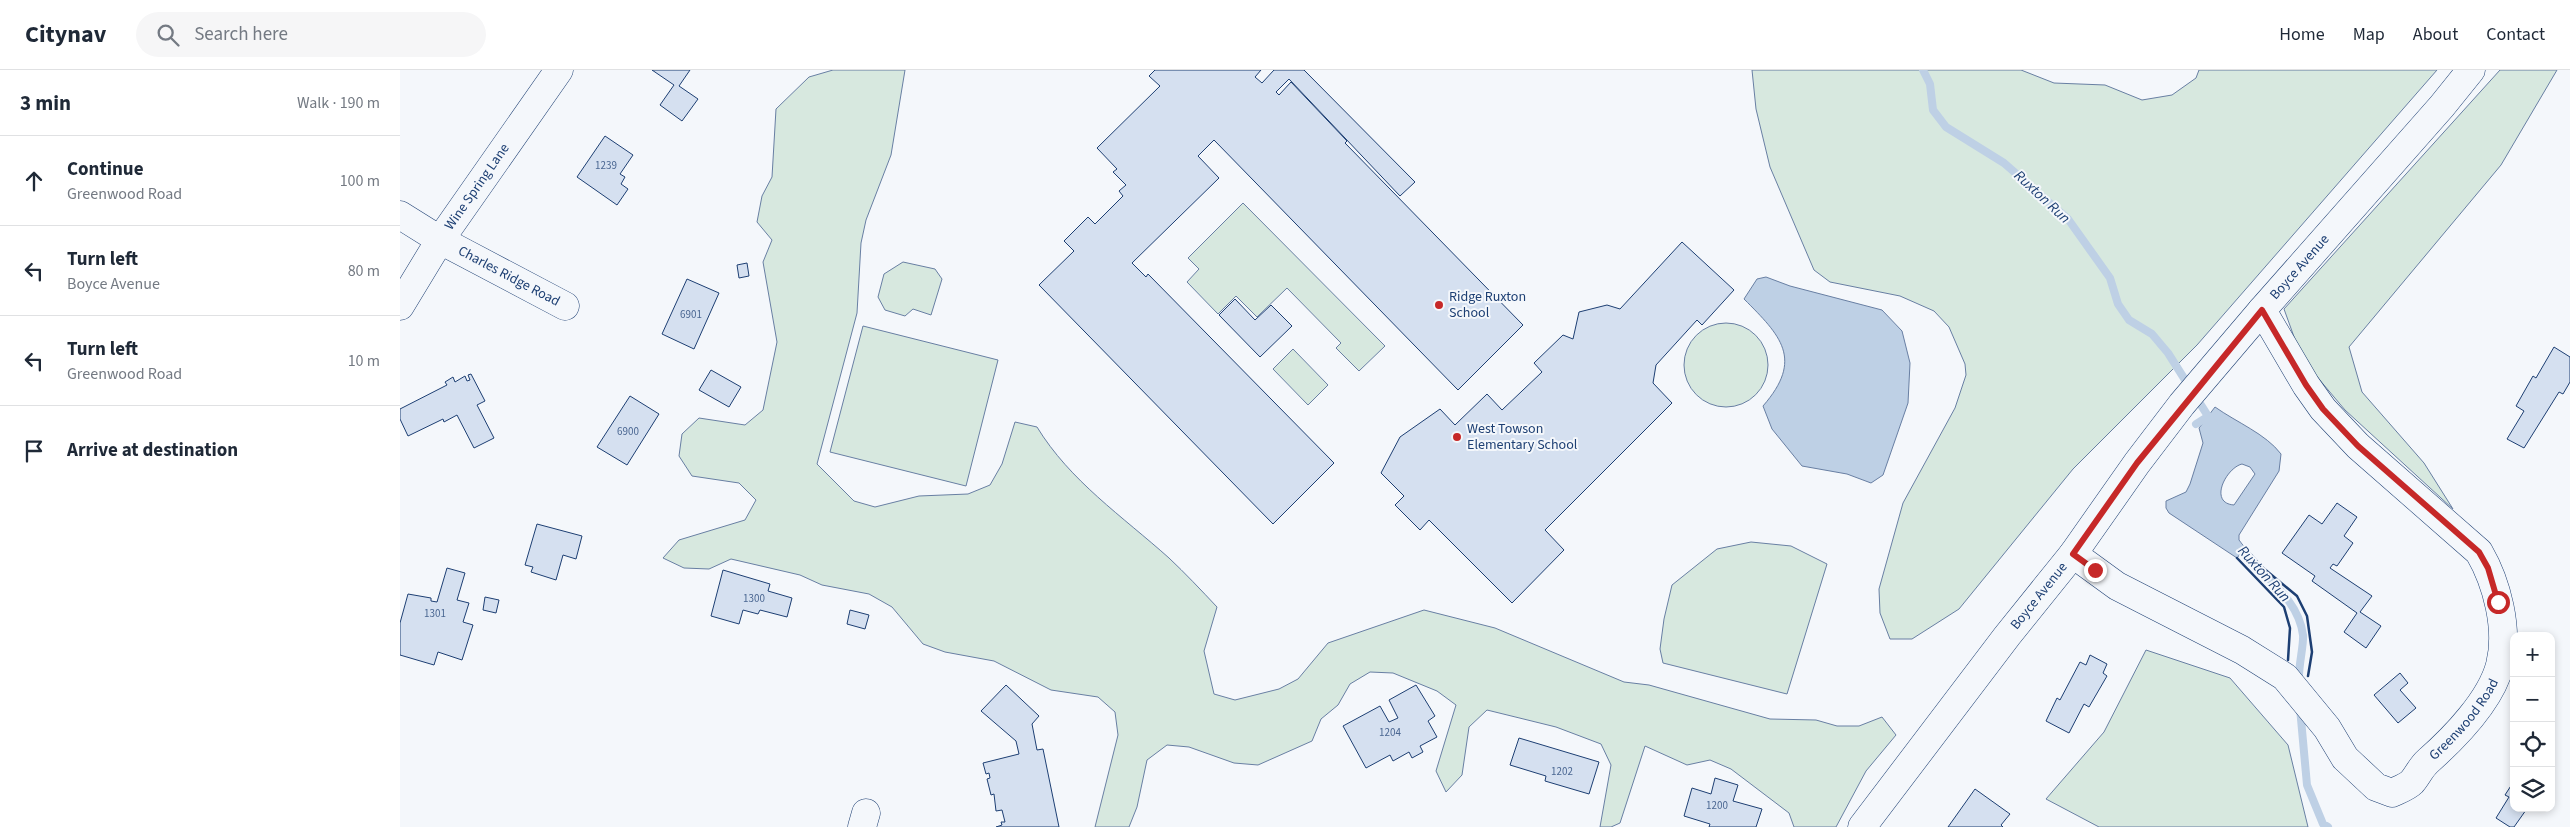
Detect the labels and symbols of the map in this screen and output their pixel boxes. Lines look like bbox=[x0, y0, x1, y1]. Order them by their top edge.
street label: Wine Spring Lane bbox=[440, 140, 515, 234]
house number: 1239 bbox=[595, 158, 617, 173]
water label: Ruxton Run bbox=[2009, 165, 2075, 229]
street label: Boyce Avenue bbox=[2265, 230, 2334, 304]
street label: Charles Ridge Road bbox=[454, 241, 563, 311]
place label: Ridge Ruxton School bbox=[1449, 287, 1526, 323]
marker: Ridge Ruxton School bbox=[1433, 299, 1445, 311]
house number: 6901 bbox=[680, 307, 702, 322]
place label: West Towson Elementary School bbox=[1467, 419, 1578, 455]
house number: 6900 bbox=[617, 424, 639, 439]
marker: West Towson Elementary School bbox=[1451, 431, 1463, 443]
water label: Ruxton Run bbox=[2233, 541, 2295, 607]
street label: Boyce Avenue bbox=[2006, 558, 2072, 634]
route end bbox=[2084, 559, 2107, 582]
house number: 1300 bbox=[743, 591, 765, 606]
route start bbox=[2487, 591, 2510, 614]
house number: 1301 bbox=[424, 606, 446, 621]
street label: Greenwood Road bbox=[2425, 675, 2504, 765]
house number: 1204 bbox=[1379, 725, 1401, 740]
house number: 1202 bbox=[1551, 764, 1573, 779]
house number: 1200 bbox=[1706, 798, 1728, 813]

